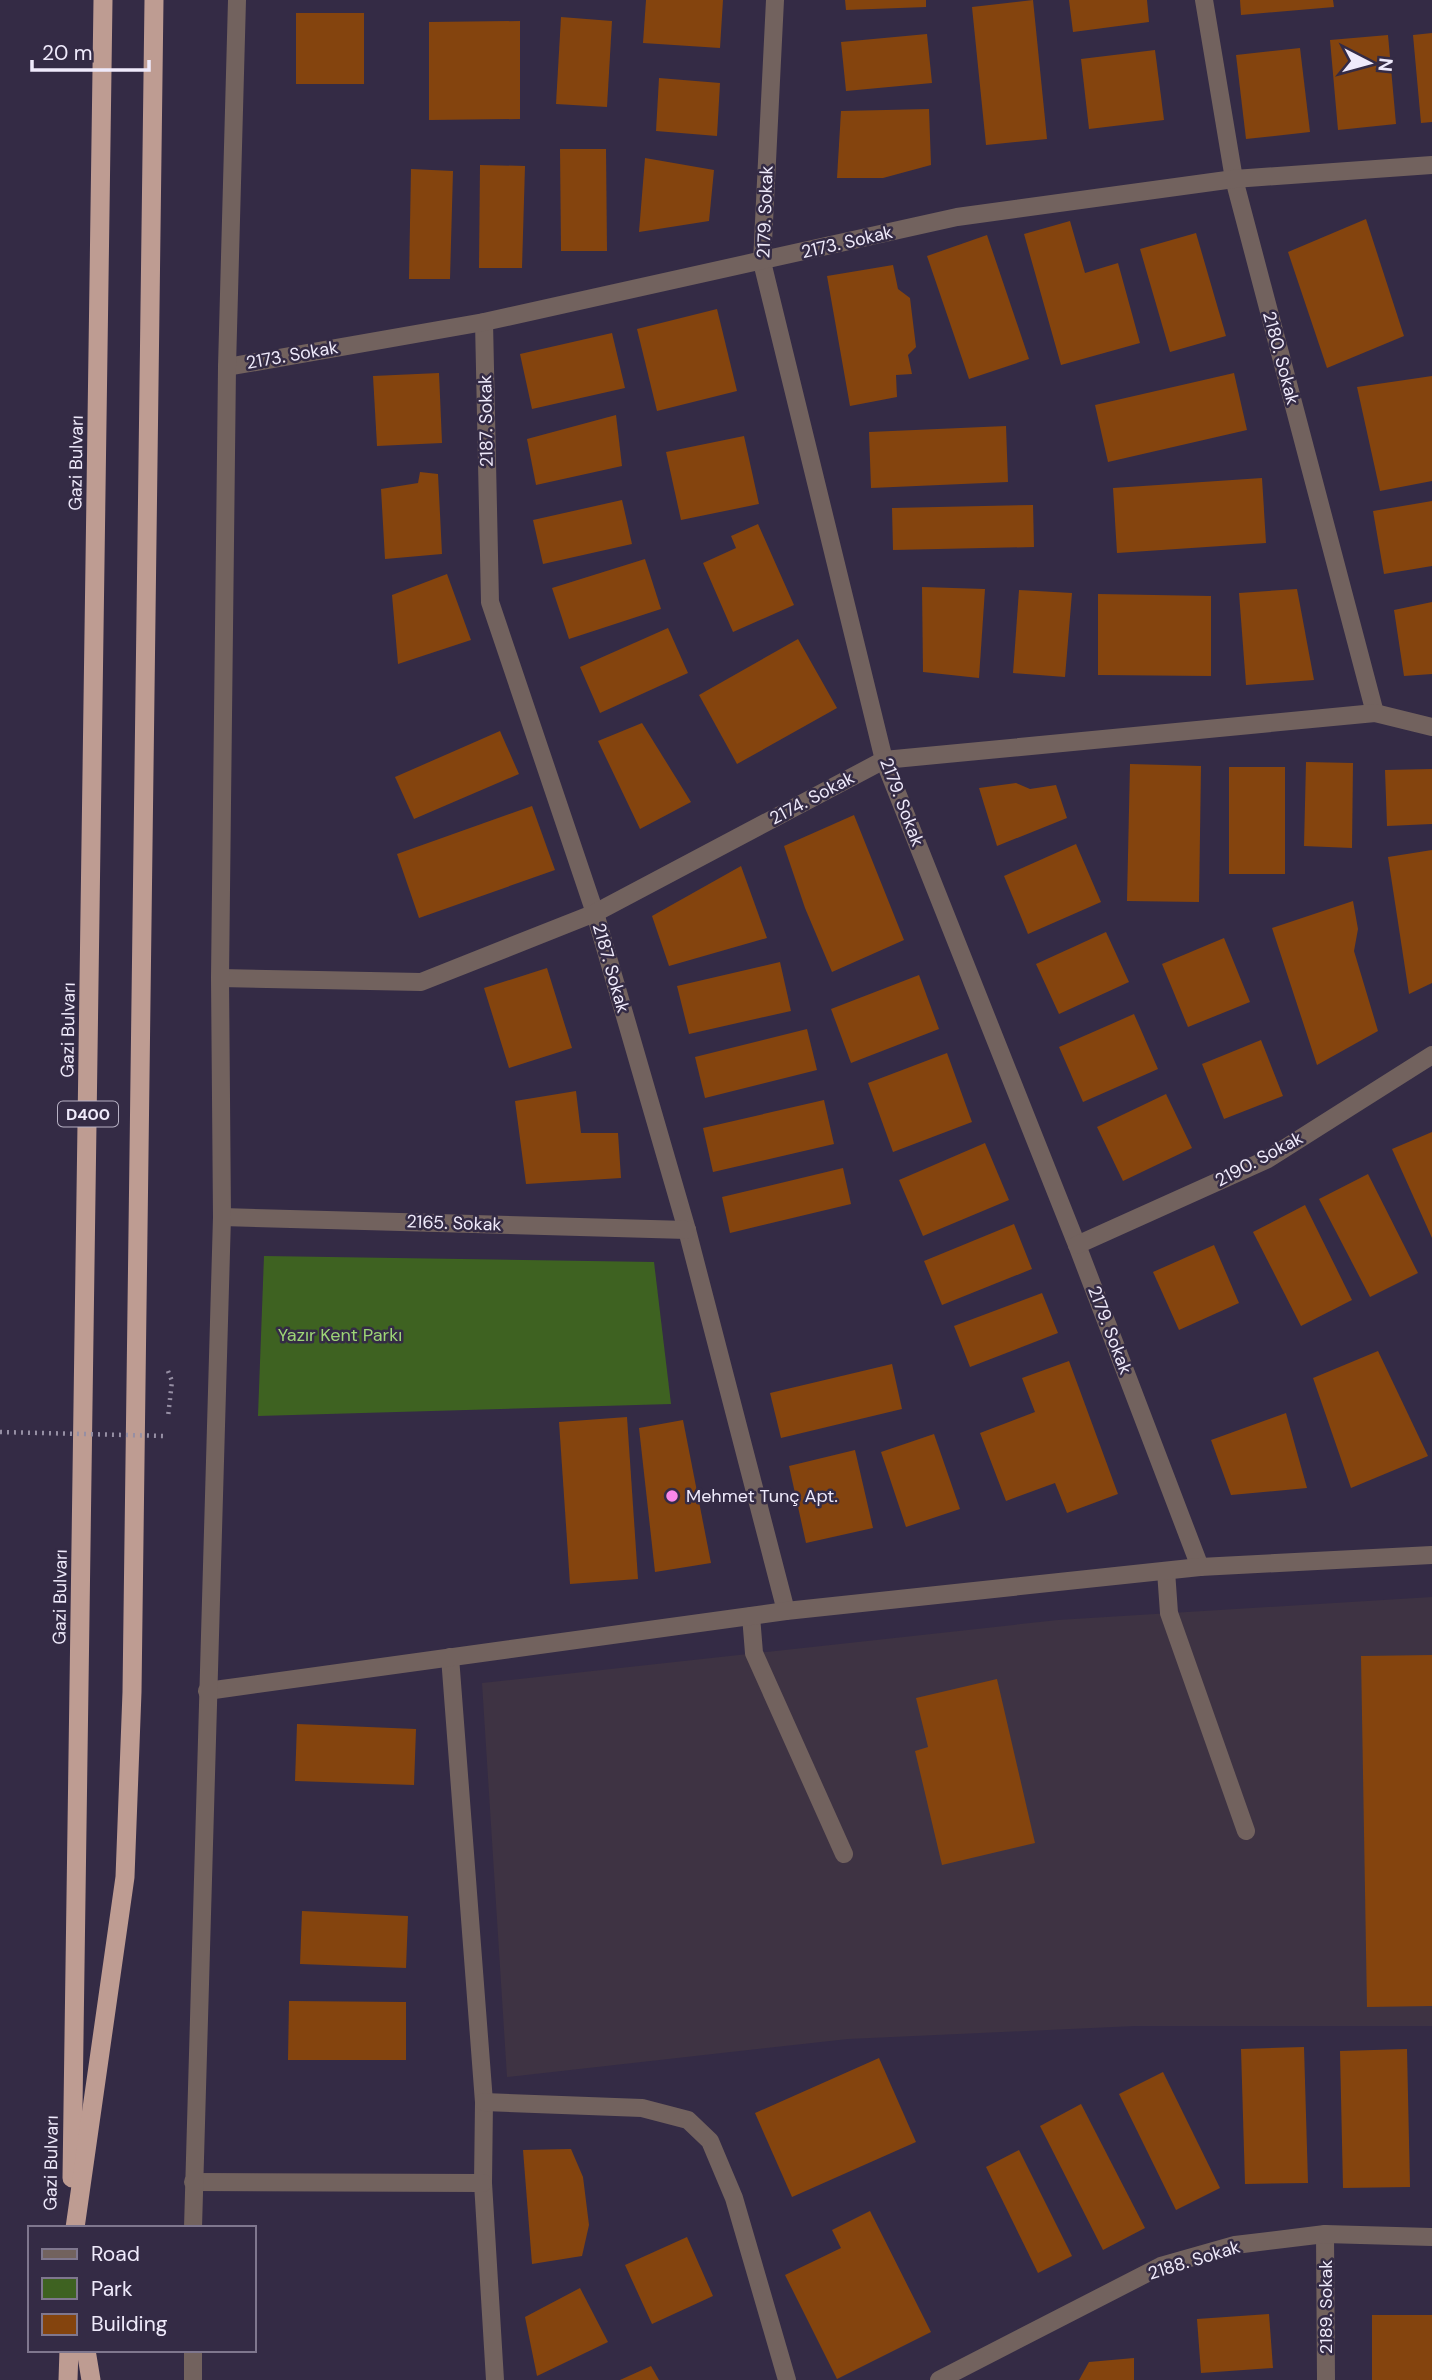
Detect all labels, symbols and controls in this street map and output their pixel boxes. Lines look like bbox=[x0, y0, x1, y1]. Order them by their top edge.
scale bar bbox=[32, 28, 149, 72]
north arrow bbox=[1334, 28, 1404, 98]
text: 20 m bbox=[42, 39, 93, 67]
text: N bbox=[1372, 57, 1399, 73]
street label: 2179. Sokak bbox=[751, 165, 779, 259]
street label: 2173. Sokak bbox=[799, 220, 895, 264]
street label: 2180. Sokak bbox=[1257, 309, 1305, 407]
street label: 2173. Sokak bbox=[244, 335, 340, 375]
street label: 2187. Sokak bbox=[473, 375, 499, 467]
street label: Gazi Bulvarı bbox=[63, 415, 89, 511]
street label: 2179. Sokak bbox=[874, 754, 930, 850]
street label: 2174. Sokak bbox=[765, 766, 859, 830]
street label: 2187. Sokak bbox=[587, 920, 635, 1016]
street label: Gazi Bulvarı bbox=[55, 982, 81, 1078]
road number: D400 bbox=[58, 1102, 118, 1126]
street label: 2190. Sokak bbox=[1211, 1126, 1307, 1192]
street label: 2165. Sokak bbox=[406, 1209, 502, 1237]
street label: 2179. Sokak bbox=[1082, 1282, 1138, 1378]
park label: Yazır Kent Parkı bbox=[278, 1323, 402, 1347]
place label: Mehmet Tunç Apt. bbox=[686, 1484, 838, 1508]
marker: Mehmet Tunç Apt. bbox=[664, 1488, 680, 1504]
street label: Gazi Bulvarı bbox=[47, 1549, 73, 1645]
street label: Gazi Bulvarı bbox=[38, 2115, 64, 2211]
legend bbox=[28, 2226, 256, 2352]
street label: 2188. Sokak bbox=[1145, 2235, 1243, 2285]
text: Road bbox=[91, 2240, 140, 2268]
street label: 2189. Sokak bbox=[1314, 2260, 1338, 2354]
text: Park bbox=[91, 2275, 133, 2303]
text: Building bbox=[91, 2310, 168, 2338]

